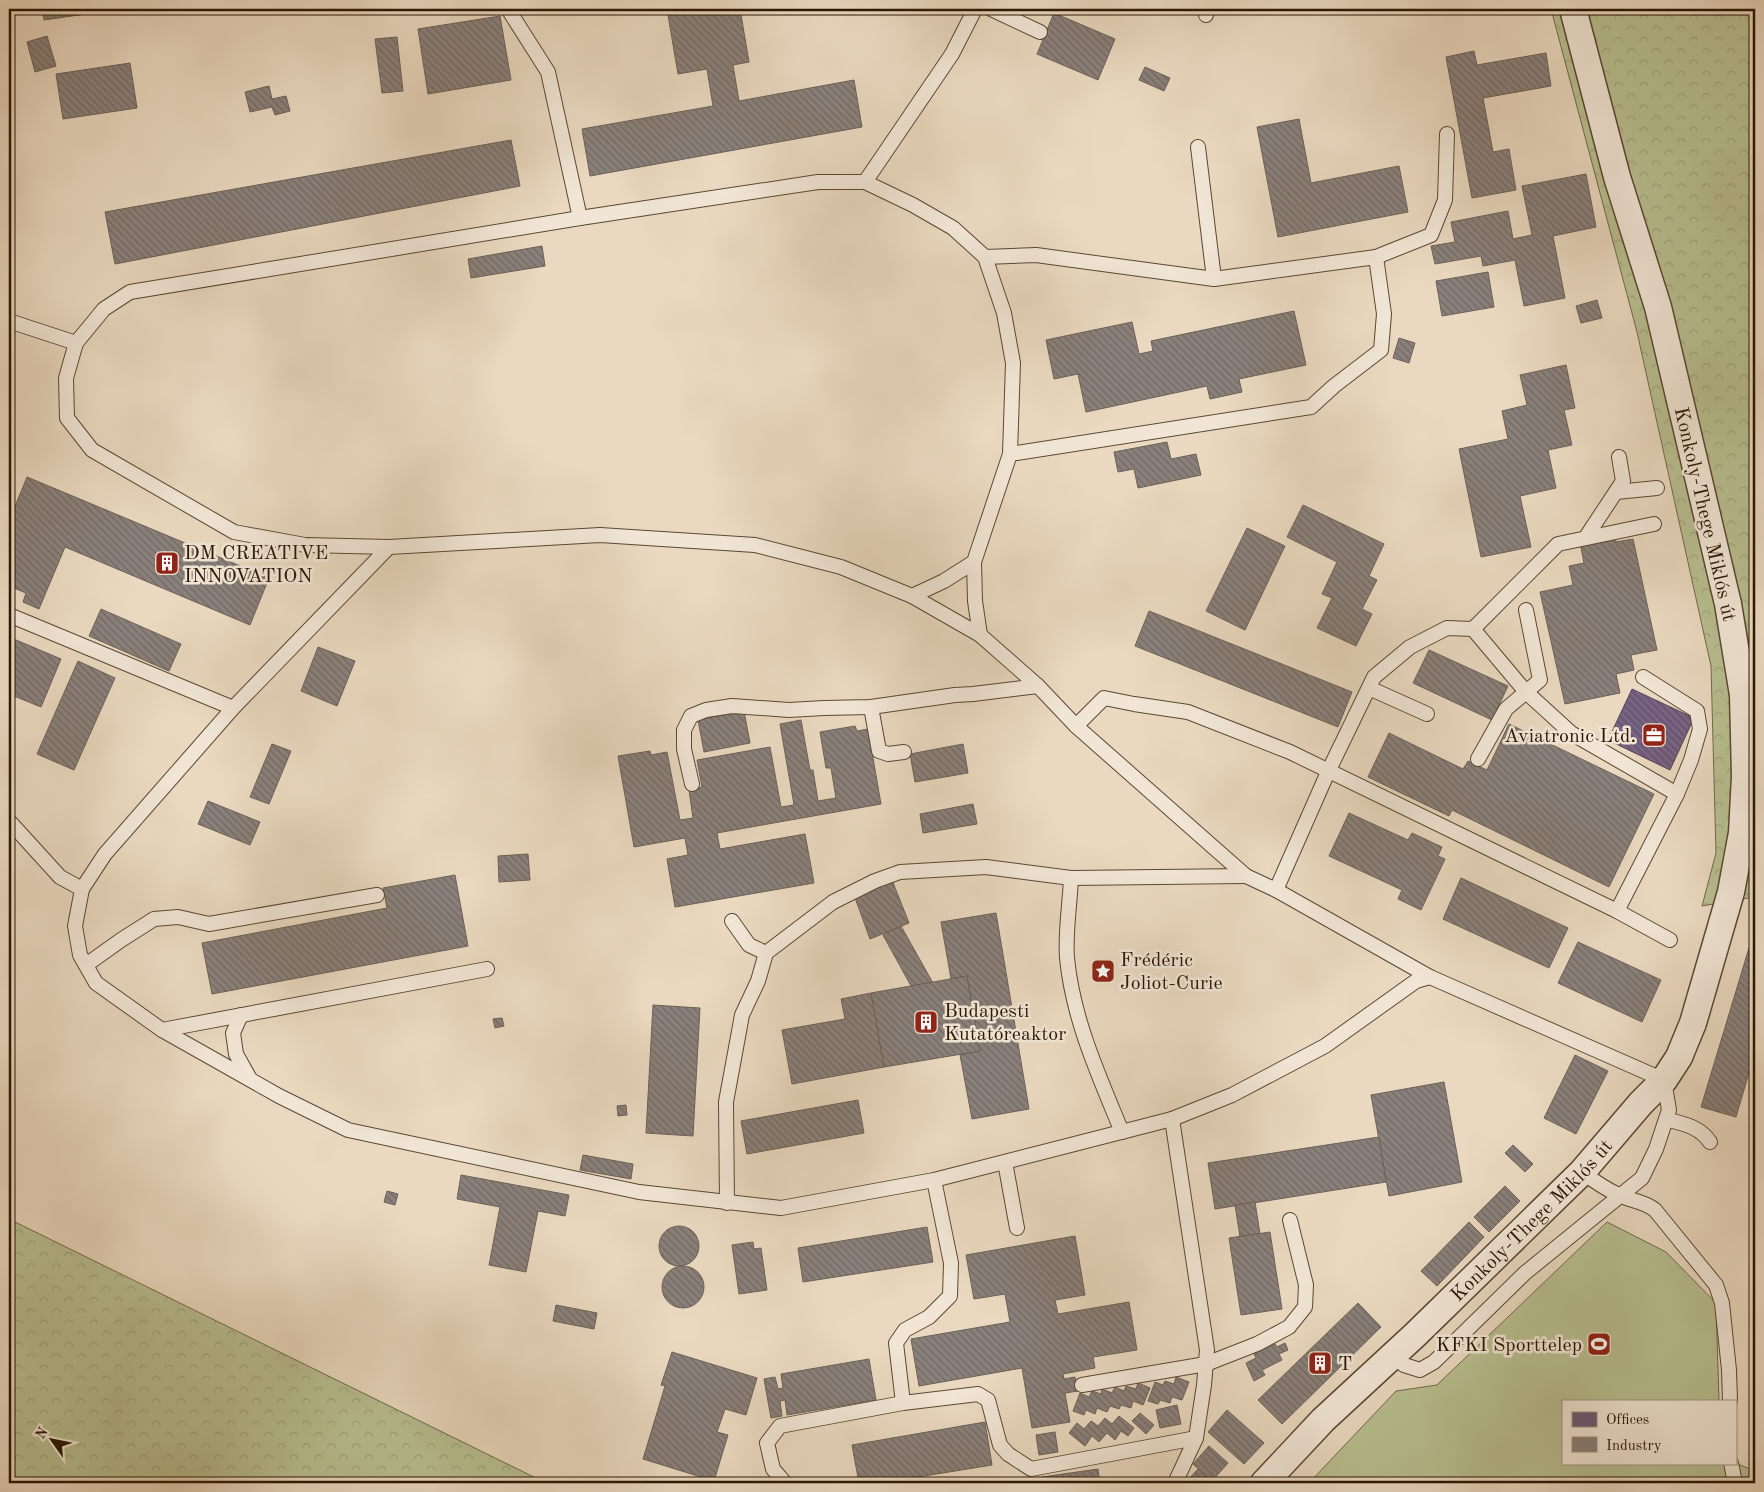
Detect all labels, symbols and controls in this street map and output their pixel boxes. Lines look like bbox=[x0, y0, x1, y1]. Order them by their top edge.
street label: Konkoly-Thege Miklós út bbox=[1670, 405, 1738, 624]
place label: DM CREATIVE INNOVATION bbox=[184, 544, 328, 587]
building icon: DM CREATIVE INNOVATION bbox=[154, 550, 180, 576]
office icon: Aviatronic Ltd. bbox=[1641, 722, 1667, 748]
place label: Aviatronic Ltd. bbox=[1504, 727, 1636, 747]
place label: Frédéric Joliot-Curie bbox=[1120, 951, 1223, 994]
place icon: Frédéric Joliot-Curie bbox=[1090, 958, 1116, 984]
place label: Budapesti Kutatóreaktor bbox=[944, 1002, 1066, 1045]
building icon: Budapesti Kutatóreaktor bbox=[913, 1009, 939, 1035]
street label: Konkoly-Thege Miklós út bbox=[1448, 1137, 1617, 1306]
sports icon: KFKI Sporttelep bbox=[1586, 1331, 1612, 1357]
place label: KFKI Sporttelep bbox=[1436, 1336, 1582, 1356]
building icon: T bbox=[1307, 1350, 1333, 1376]
place label: T bbox=[1338, 1355, 1352, 1375]
legend bbox=[1562, 1400, 1736, 1464]
text: Offices bbox=[1606, 1413, 1649, 1428]
north arrow bbox=[28, 1414, 78, 1464]
text: N bbox=[33, 1425, 51, 1442]
text: Industry bbox=[1606, 1439, 1662, 1454]

